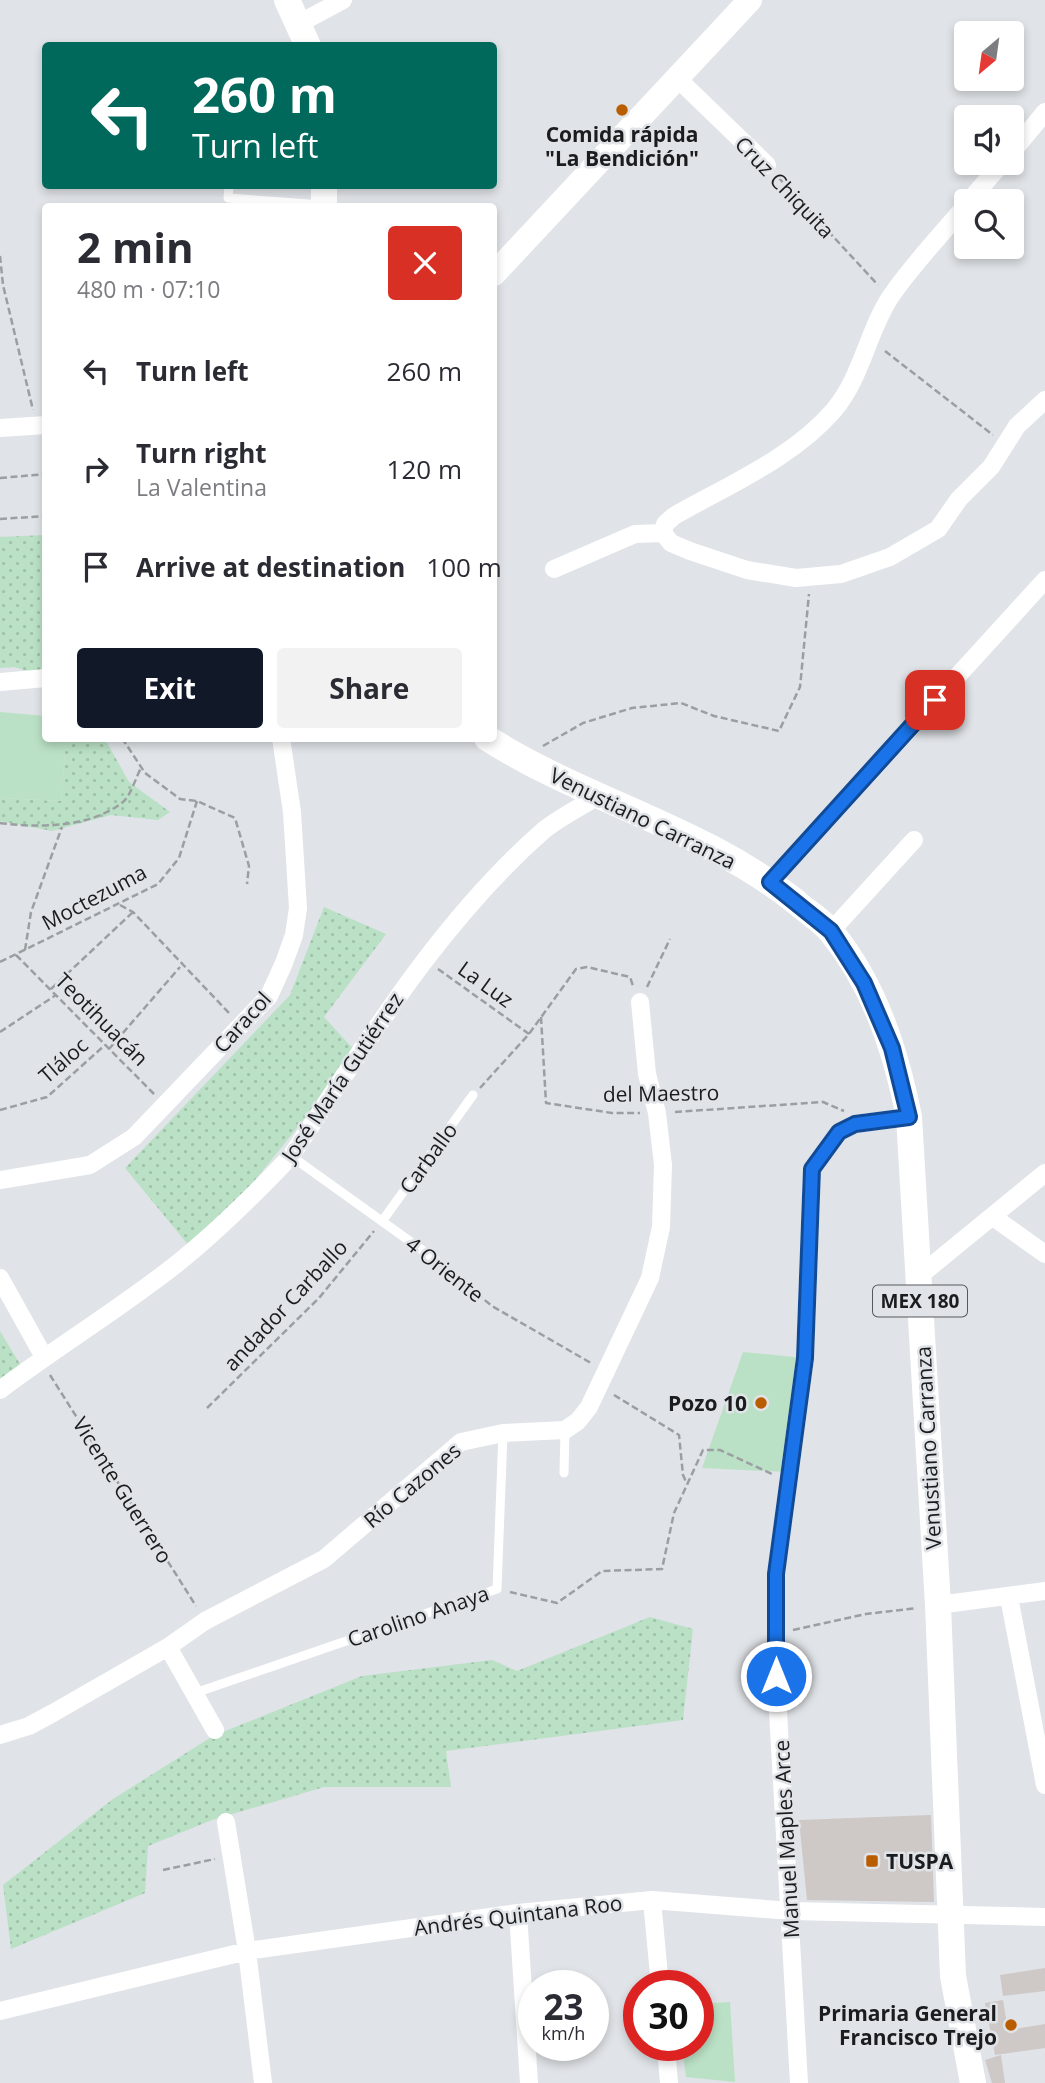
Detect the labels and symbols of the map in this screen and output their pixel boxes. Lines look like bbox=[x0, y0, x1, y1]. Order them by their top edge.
north arrow bbox=[954, 21, 1024, 91]
marker: Comida rápida "La Bendición" bbox=[614, 102, 630, 118]
place label: Comida rápida "La Bendición" bbox=[545, 120, 699, 172]
street label: Cruz Chiquita bbox=[729, 130, 841, 244]
pin bbox=[905, 670, 965, 730]
street label: Venustiano Carranza bbox=[545, 761, 741, 875]
street label: Moctezuma bbox=[37, 858, 151, 936]
street label: La Luz bbox=[453, 955, 519, 1014]
street label: Teotihuacán bbox=[49, 966, 155, 1072]
street label: Caracol bbox=[207, 985, 277, 1059]
street label: José María Gutiérrez bbox=[274, 987, 409, 1169]
street label: Tláloc bbox=[32, 1031, 94, 1089]
street label: del Maestro bbox=[603, 1078, 719, 1108]
street label: Carballo bbox=[393, 1117, 463, 1199]
street label: 4 Oriente bbox=[400, 1230, 490, 1308]
street label: andador Carballo bbox=[217, 1233, 353, 1377]
road number: MEX 180 bbox=[873, 1286, 967, 1316]
street label: Venustiano Carranza bbox=[909, 1346, 947, 1550]
place label: Pozo 10 bbox=[668, 1389, 747, 1417]
marker: Pozo 10 bbox=[753, 1395, 769, 1411]
street label: Vicente Guerrero bbox=[67, 1412, 179, 1568]
street label: Río Cazones bbox=[358, 1436, 466, 1534]
street label: Carolino Anaya bbox=[344, 1579, 492, 1653]
position arrow bbox=[739, 1639, 813, 1713]
street label: Manuel Maples Arce bbox=[767, 1739, 805, 1939]
place label: TUSPA bbox=[886, 1847, 954, 1875]
marker: TUSPA bbox=[864, 1853, 880, 1869]
street label: Andrés Quintana Roo bbox=[412, 1888, 624, 1942]
speed limit sign: 30 bbox=[623, 1970, 714, 2061]
place label: Primaria General Francisco Trejo bbox=[818, 1999, 997, 2051]
marker: Primaria General Francisco Trejo bbox=[1003, 2017, 1019, 2033]

